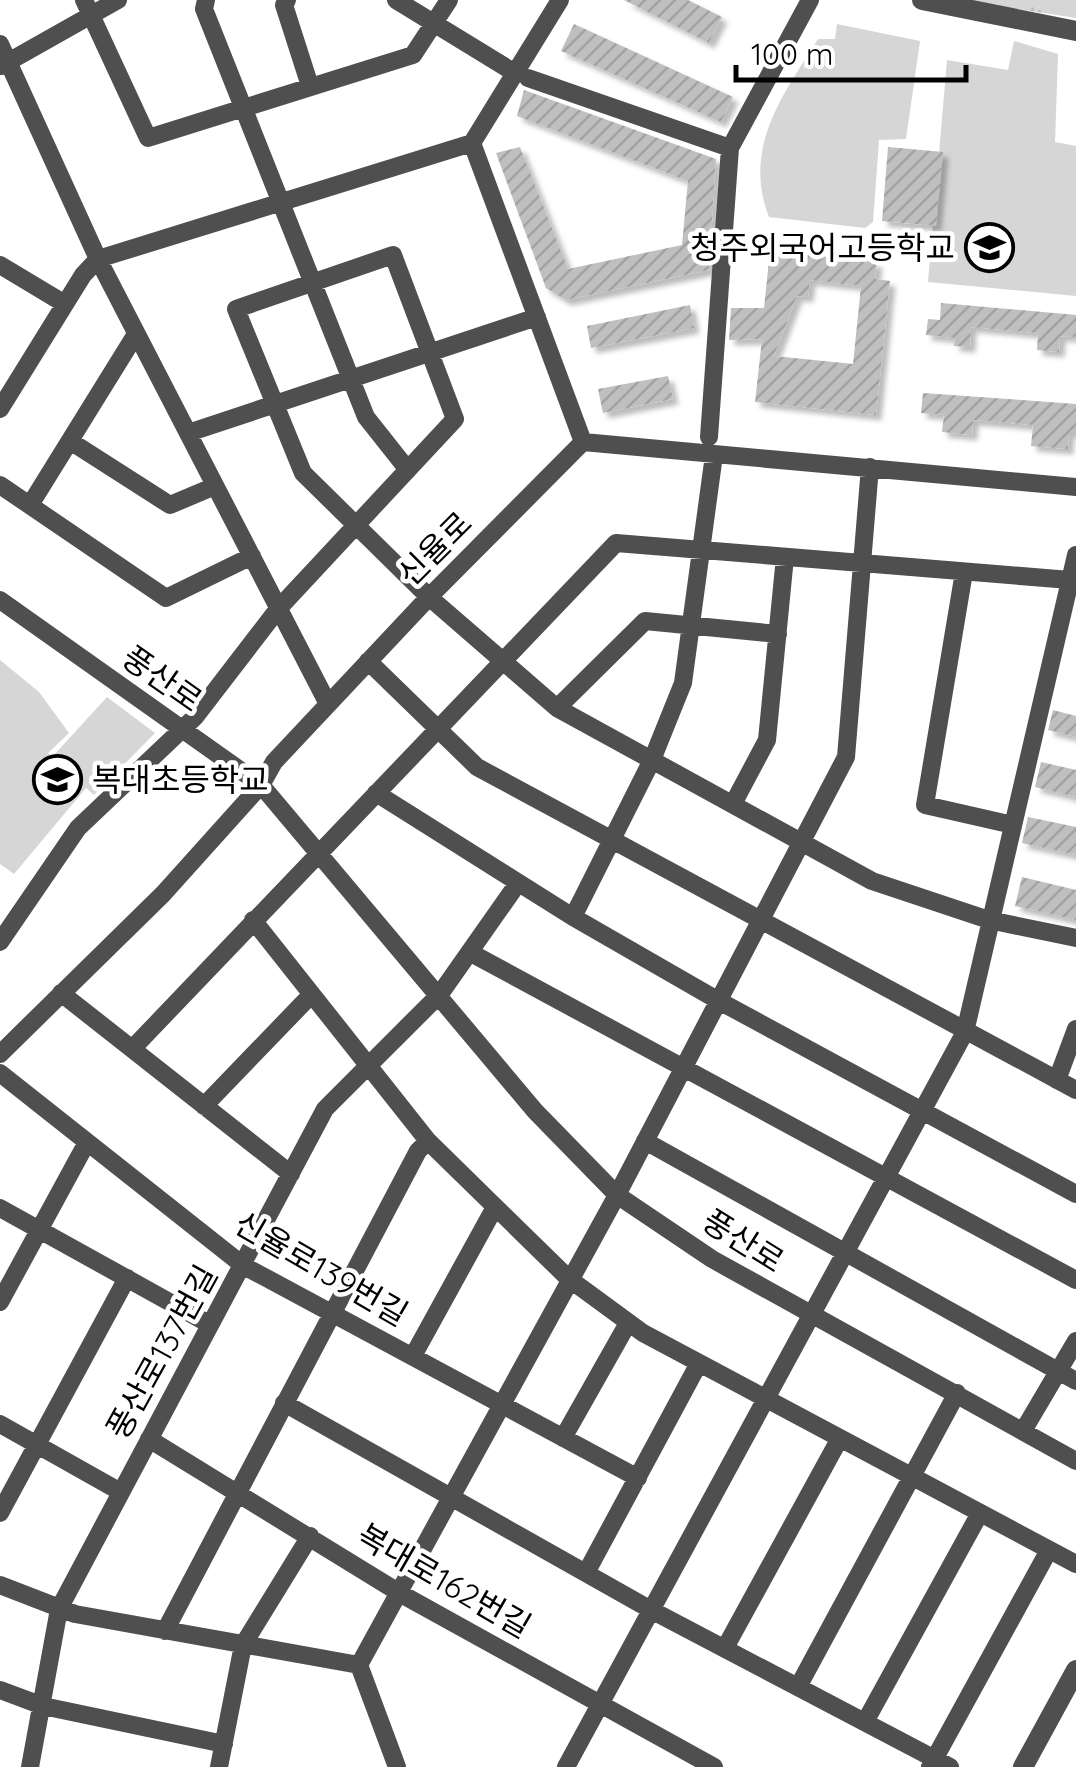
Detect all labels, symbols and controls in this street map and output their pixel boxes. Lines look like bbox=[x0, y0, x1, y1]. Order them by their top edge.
scale bar bbox=[736, 20, 966, 82]
text: 100 m bbox=[751, 35, 833, 73]
school or university icon: 청주외국어고등학교 bbox=[964, 222, 1016, 274]
place label: 청주외국어고등학교 bbox=[690, 227, 955, 267]
street label: 신율로 bbox=[389, 503, 480, 594]
street label: 풍산로 bbox=[115, 636, 210, 720]
school or university icon: 복대초등학교 bbox=[31, 754, 83, 806]
place label: 복대초등학교 bbox=[92, 759, 269, 799]
street label: 풍산로 bbox=[695, 1200, 792, 1281]
street label: 신율로139번길 bbox=[228, 1202, 415, 1334]
street label: 풍산로137번길 bbox=[97, 1258, 225, 1445]
street label: 복대로162번길 bbox=[350, 1514, 539, 1646]

